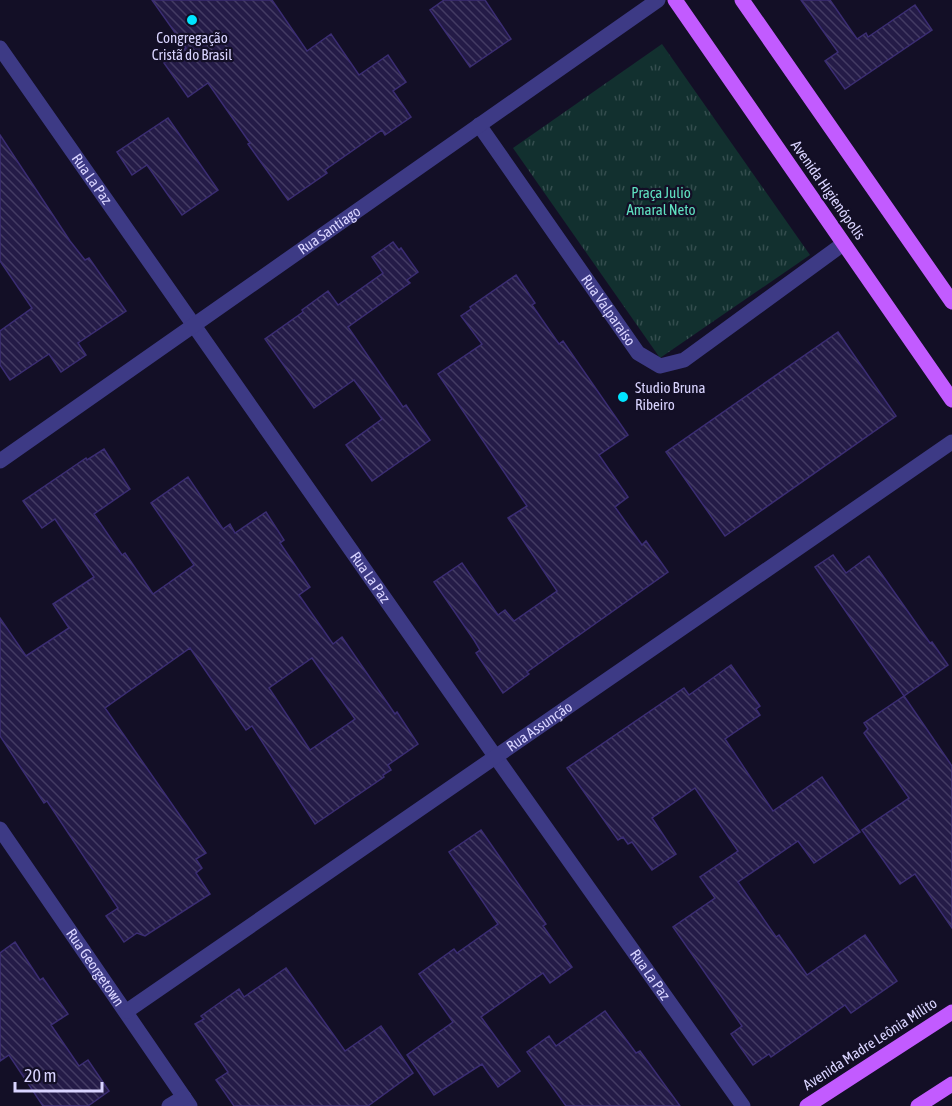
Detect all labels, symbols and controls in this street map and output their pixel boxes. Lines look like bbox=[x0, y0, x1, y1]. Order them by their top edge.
marker: Congregação Cristã do Brasil bbox=[185, 13, 199, 27]
place label: Congregação Cristã do Brasil bbox=[152, 29, 232, 63]
street label: Avenida Higienópolis bbox=[788, 137, 869, 243]
street label: Rua La Paz bbox=[68, 150, 116, 208]
park label: Praça Julio Amaral Neto bbox=[626, 184, 696, 218]
street label: Rua Santiago bbox=[294, 202, 363, 258]
street label: Rua Valparaíso bbox=[578, 271, 639, 349]
place label: Studio Bruna Ribeiro bbox=[635, 379, 706, 413]
marker: Studio Bruna Ribeiro bbox=[616, 390, 630, 404]
street label: Rua La Paz bbox=[347, 548, 395, 606]
street label: Rua Assunção bbox=[503, 698, 575, 755]
street label: Rua Georgetown bbox=[63, 925, 128, 1009]
street label: Rua La Paz bbox=[627, 946, 675, 1004]
street label: Avenida Madre Leônia Milito bbox=[800, 994, 940, 1093]
scale bar bbox=[15, 1055, 102, 1093]
text: 20 m bbox=[24, 1065, 56, 1086]

